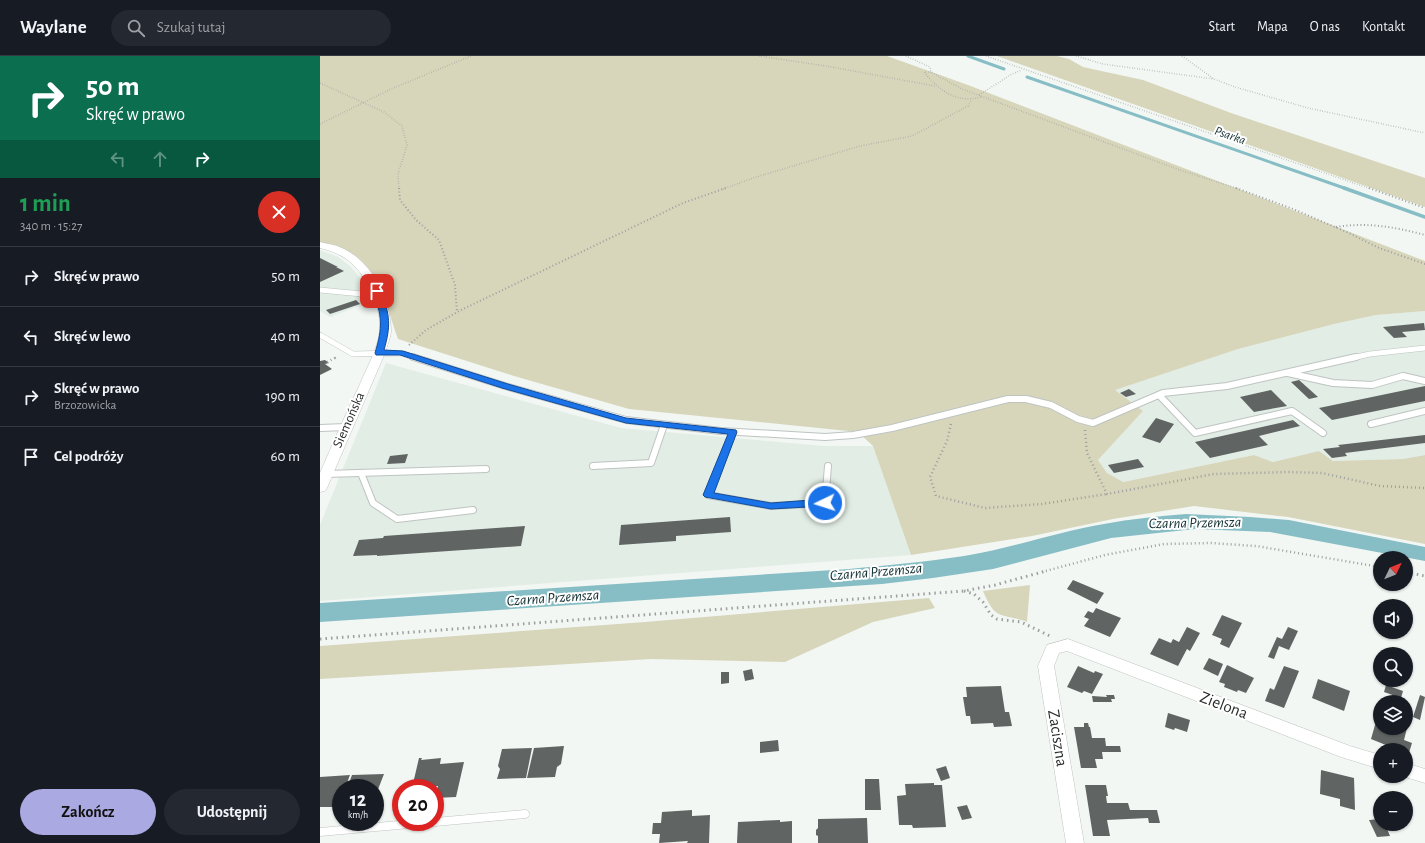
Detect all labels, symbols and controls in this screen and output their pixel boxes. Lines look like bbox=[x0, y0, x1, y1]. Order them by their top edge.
search box bbox=[111, 10, 391, 46]
icon: search bbox=[125, 17, 147, 39]
text: Waylane bbox=[20, 18, 87, 37]
text: Szukaj tutaj bbox=[157, 20, 226, 35]
text: Start bbox=[1208, 20, 1235, 34]
text: Mapa bbox=[1257, 20, 1288, 34]
text: O nas bbox=[1310, 20, 1340, 34]
text: Kontakt bbox=[1362, 20, 1405, 34]
icon: right bbox=[20, 72, 72, 124]
text: 50 m bbox=[86, 73, 140, 101]
text: Skręć w prawo bbox=[86, 106, 185, 124]
water label: Psarka bbox=[1213, 125, 1247, 147]
icon: left bbox=[107, 148, 129, 170]
icon: ahead bbox=[149, 148, 171, 170]
icon: right bbox=[191, 148, 213, 170]
button: close bbox=[258, 191, 300, 233]
text: 1 min bbox=[20, 192, 71, 216]
text: 340 m · 15:27 bbox=[20, 220, 83, 233]
icon: right bbox=[20, 266, 42, 288]
text: Skręć w prawo bbox=[54, 269, 139, 284]
text: 50 m bbox=[271, 269, 300, 284]
pin bbox=[360, 274, 394, 308]
icon: arrive bbox=[366, 280, 388, 302]
icon: left bbox=[20, 326, 42, 348]
text: Skręć w lewo bbox=[54, 329, 131, 344]
text: 40 m bbox=[270, 329, 300, 344]
text: Skręć w prawo bbox=[54, 381, 139, 396]
icon: right bbox=[20, 386, 42, 408]
text: 190 m bbox=[265, 389, 300, 404]
street label: Siemońska bbox=[331, 390, 368, 450]
text: Brzozowicka bbox=[54, 399, 116, 412]
icon: arrive bbox=[20, 446, 42, 468]
text: Cel podróży bbox=[54, 449, 123, 464]
text: 60 m bbox=[271, 449, 300, 464]
position arrow bbox=[804, 482, 846, 524]
water label: Czarna Przemsza bbox=[1149, 515, 1241, 531]
north arrow bbox=[1373, 551, 1413, 591]
map controls bbox=[1373, 551, 1413, 831]
water label: Czarna Przemsza bbox=[829, 560, 923, 584]
water label: Czarna Przemsza bbox=[506, 587, 600, 609]
button: sound bbox=[1373, 599, 1413, 639]
button: search bbox=[1373, 647, 1413, 687]
street label: Zielona bbox=[1198, 688, 1250, 722]
button: layers bbox=[1373, 695, 1413, 735]
street label: Zaciszna bbox=[1045, 708, 1071, 768]
button: + bbox=[1373, 743, 1413, 783]
speed limit sign: 20 bbox=[392, 779, 444, 831]
button: Zakończ bbox=[20, 789, 156, 835]
button: Udostępnij bbox=[164, 789, 300, 835]
text: 12 bbox=[350, 790, 366, 810]
button: − bbox=[1373, 791, 1413, 831]
text: km/h bbox=[348, 810, 368, 820]

